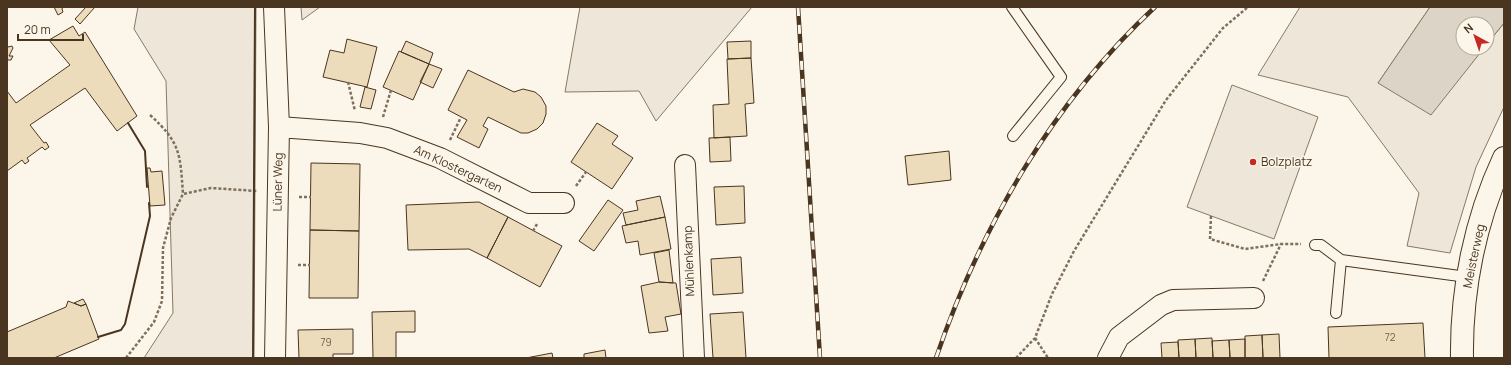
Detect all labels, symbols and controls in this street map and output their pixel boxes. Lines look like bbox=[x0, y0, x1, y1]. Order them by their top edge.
scale bar bbox=[18, 16, 83, 42]
north arrow bbox=[1455, 16, 1495, 56]
text: N bbox=[1460, 20, 1476, 36]
text: 20 m bbox=[24, 21, 51, 38]
street label: Am Klostergarten bbox=[411, 141, 505, 196]
street label: Lüner Weg bbox=[268, 152, 287, 211]
place label: Bolzplatz bbox=[1261, 153, 1312, 170]
marker: Bolzplatz bbox=[1248, 157, 1258, 167]
street label: Meisterweg bbox=[1458, 222, 1489, 290]
street label: Mühlenkamp bbox=[679, 225, 698, 297]
house number: 72 bbox=[1385, 330, 1396, 344]
house number: 79 bbox=[320, 335, 332, 349]

